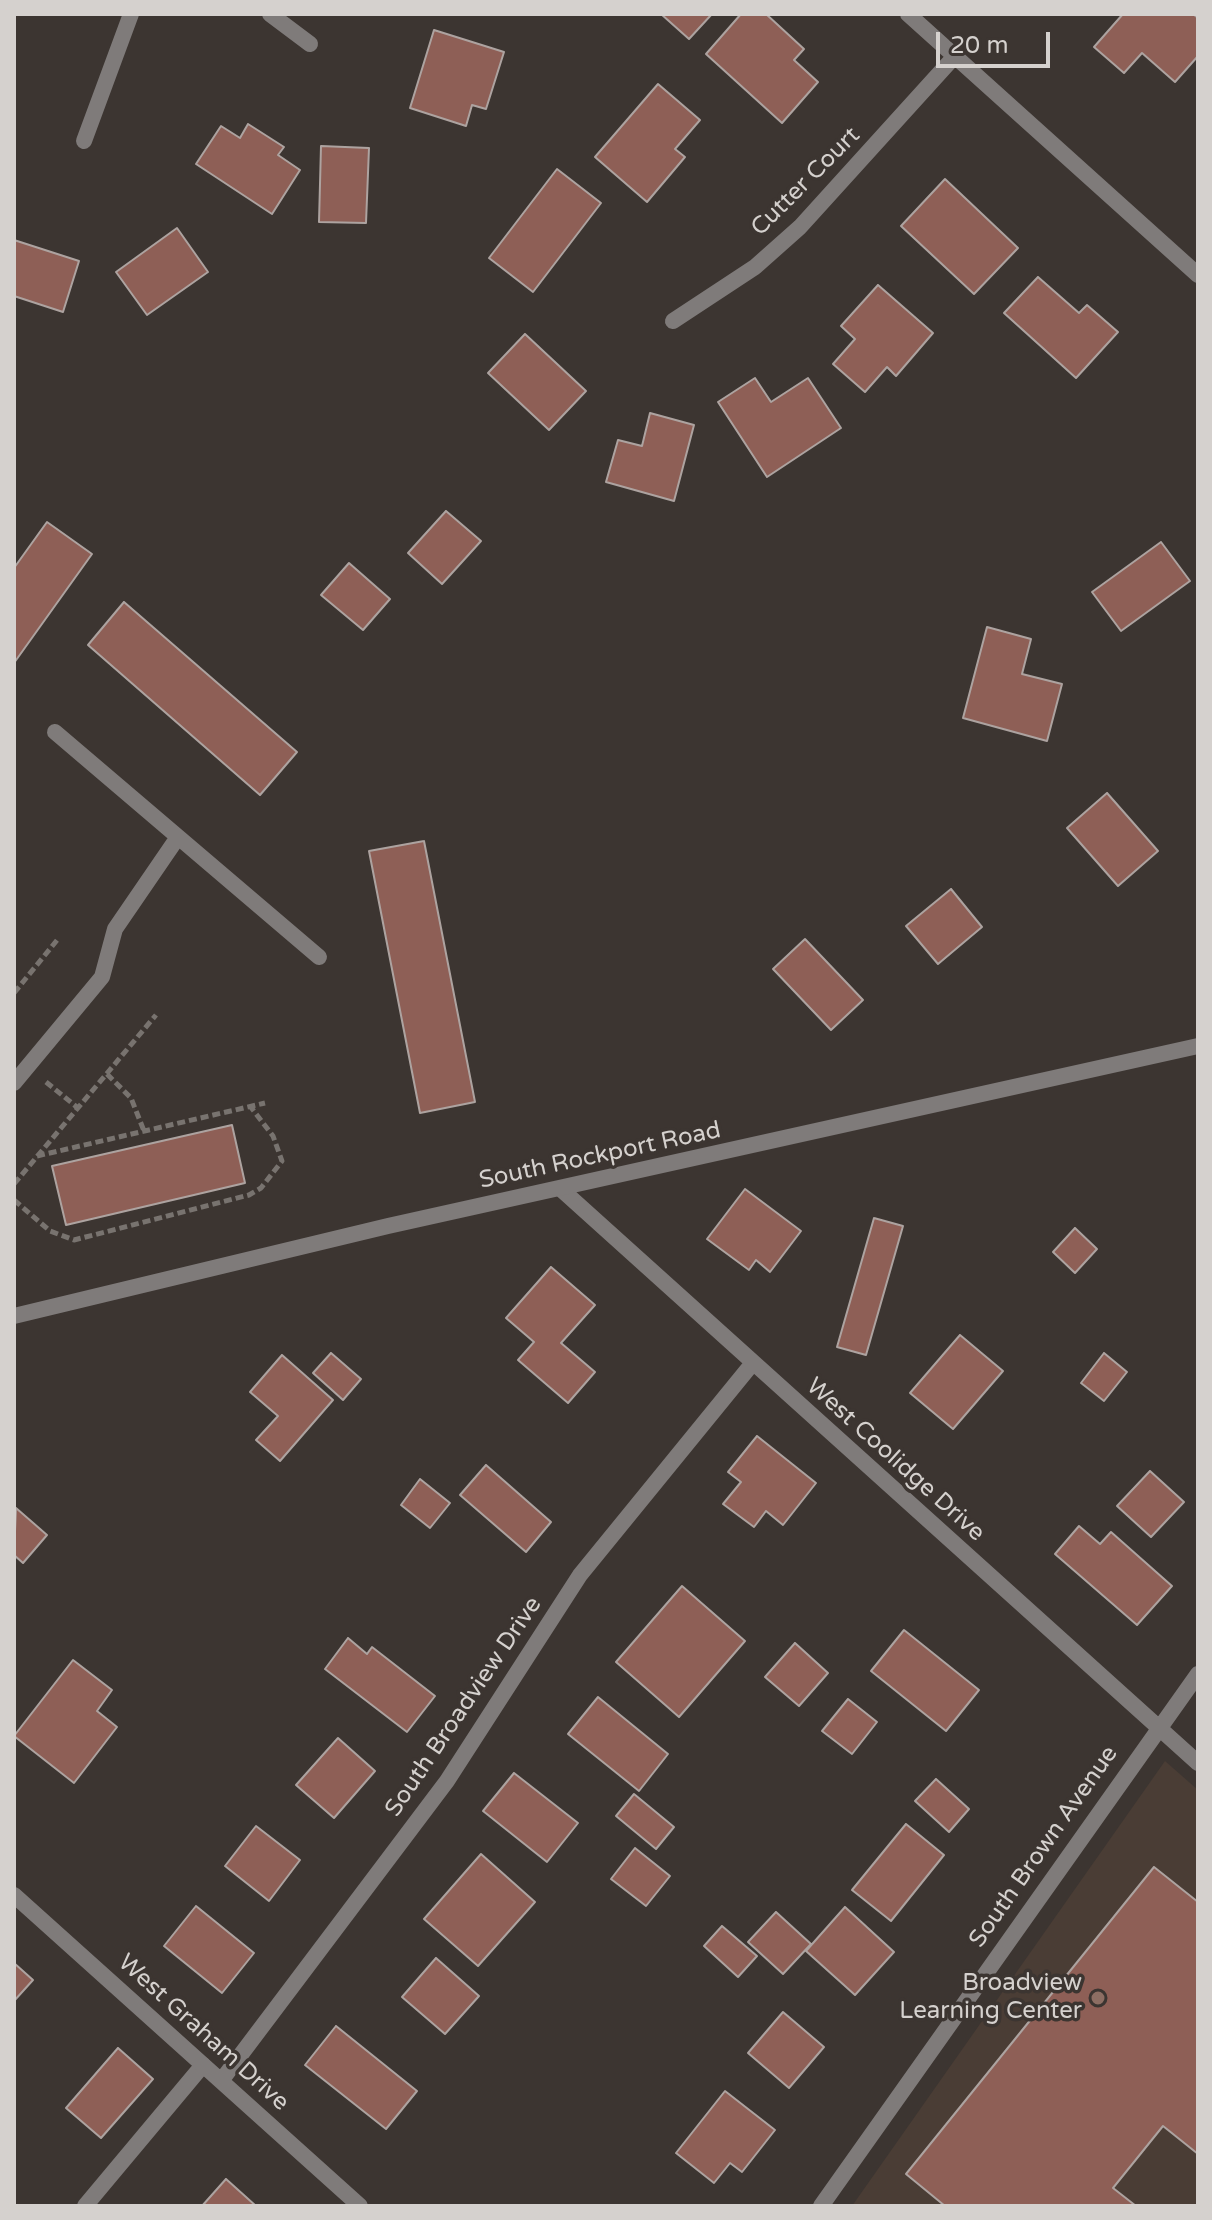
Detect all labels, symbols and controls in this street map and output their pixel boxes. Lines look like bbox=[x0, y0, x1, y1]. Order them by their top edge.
scale bar bbox=[940, 16, 1054, 66]
text: 20 m bbox=[950, 31, 1008, 60]
street label: Cutter Court bbox=[746, 122, 866, 242]
street label: South Rockport Road bbox=[477, 1116, 723, 1196]
street label: West Coolidge Drive bbox=[800, 1372, 990, 1548]
street label: South Broadview Drive bbox=[380, 1592, 548, 1822]
street label: South Brown Avenue bbox=[964, 1741, 1124, 1953]
street label: West Graham Drive bbox=[112, 1949, 294, 2117]
place label: Broadview Learning Center bbox=[899, 1970, 1082, 2026]
marker: Broadview Learning Center bbox=[1089, 1989, 1107, 2007]

